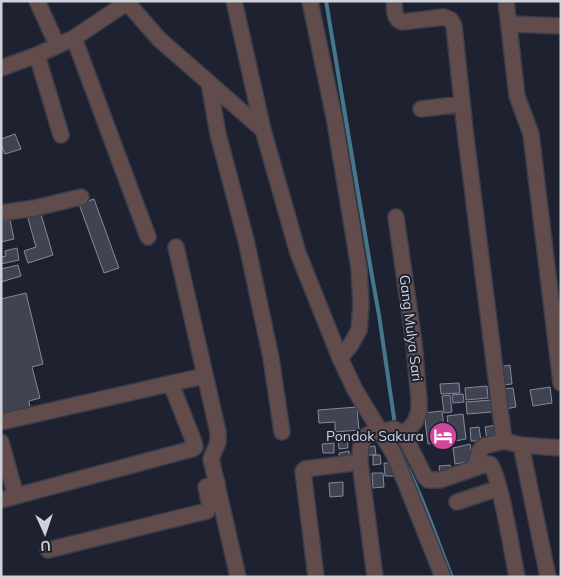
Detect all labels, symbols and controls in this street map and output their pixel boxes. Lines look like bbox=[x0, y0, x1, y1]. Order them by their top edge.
street label: Gang Mulya Sari bbox=[396, 274, 426, 382]
hotel icon: Pondok Sakura bbox=[428, 421, 458, 451]
place label: Pondok Sakura bbox=[326, 427, 424, 445]
north arrow bbox=[20, 508, 70, 558]
text: U bbox=[40, 537, 51, 555]

